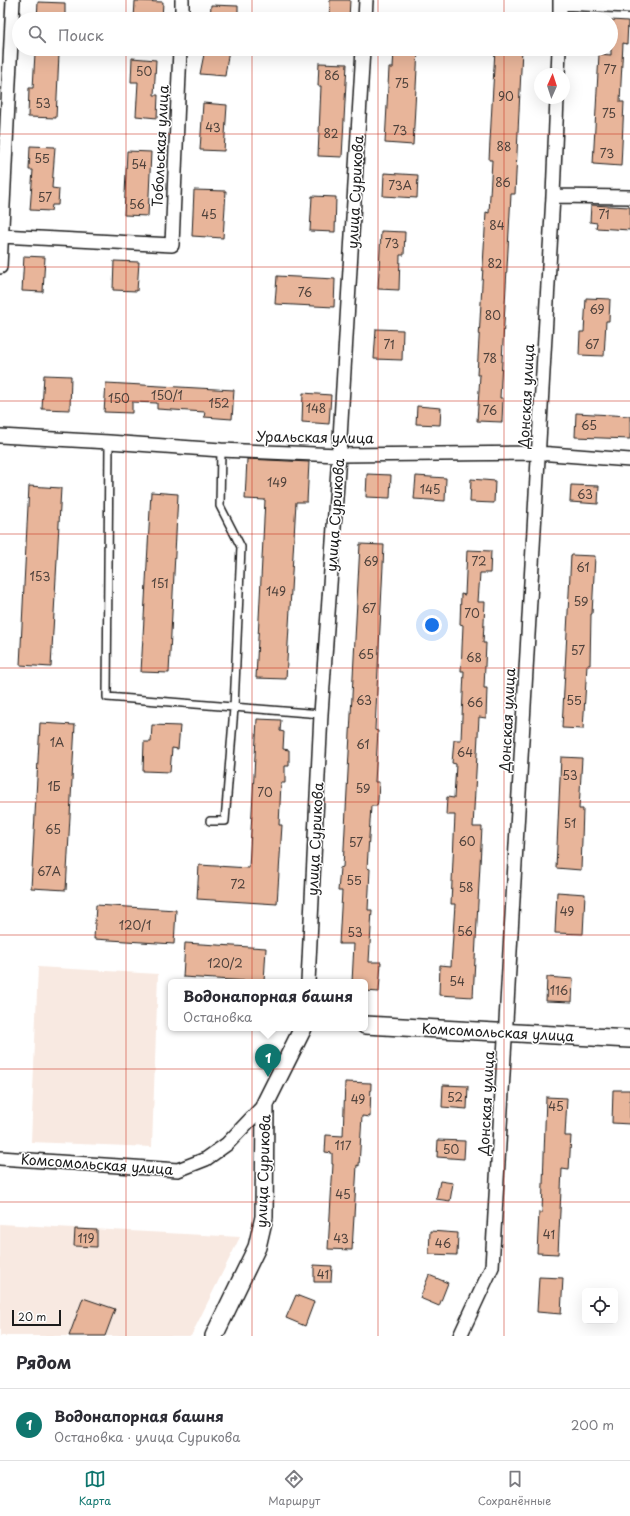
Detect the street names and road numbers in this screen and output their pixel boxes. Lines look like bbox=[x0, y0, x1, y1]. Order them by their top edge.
street label: Тобольская улица bbox=[146, 84, 174, 208]
street label: улица Сурикова bbox=[342, 135, 368, 249]
street label: Донская улица bbox=[513, 343, 539, 450]
street label: Уральская улица bbox=[256, 425, 374, 449]
street label: улица Сурикова bbox=[321, 457, 349, 572]
street label: Донская улица bbox=[494, 667, 520, 774]
street label: улица Сурикова bbox=[302, 782, 328, 896]
street label: Комсомольская улица bbox=[421, 1018, 575, 1046]
street label: Донская улица bbox=[473, 1050, 499, 1157]
street label: улица Сурикова bbox=[251, 1114, 275, 1228]
street label: Комсомольская улица bbox=[20, 1148, 174, 1180]

